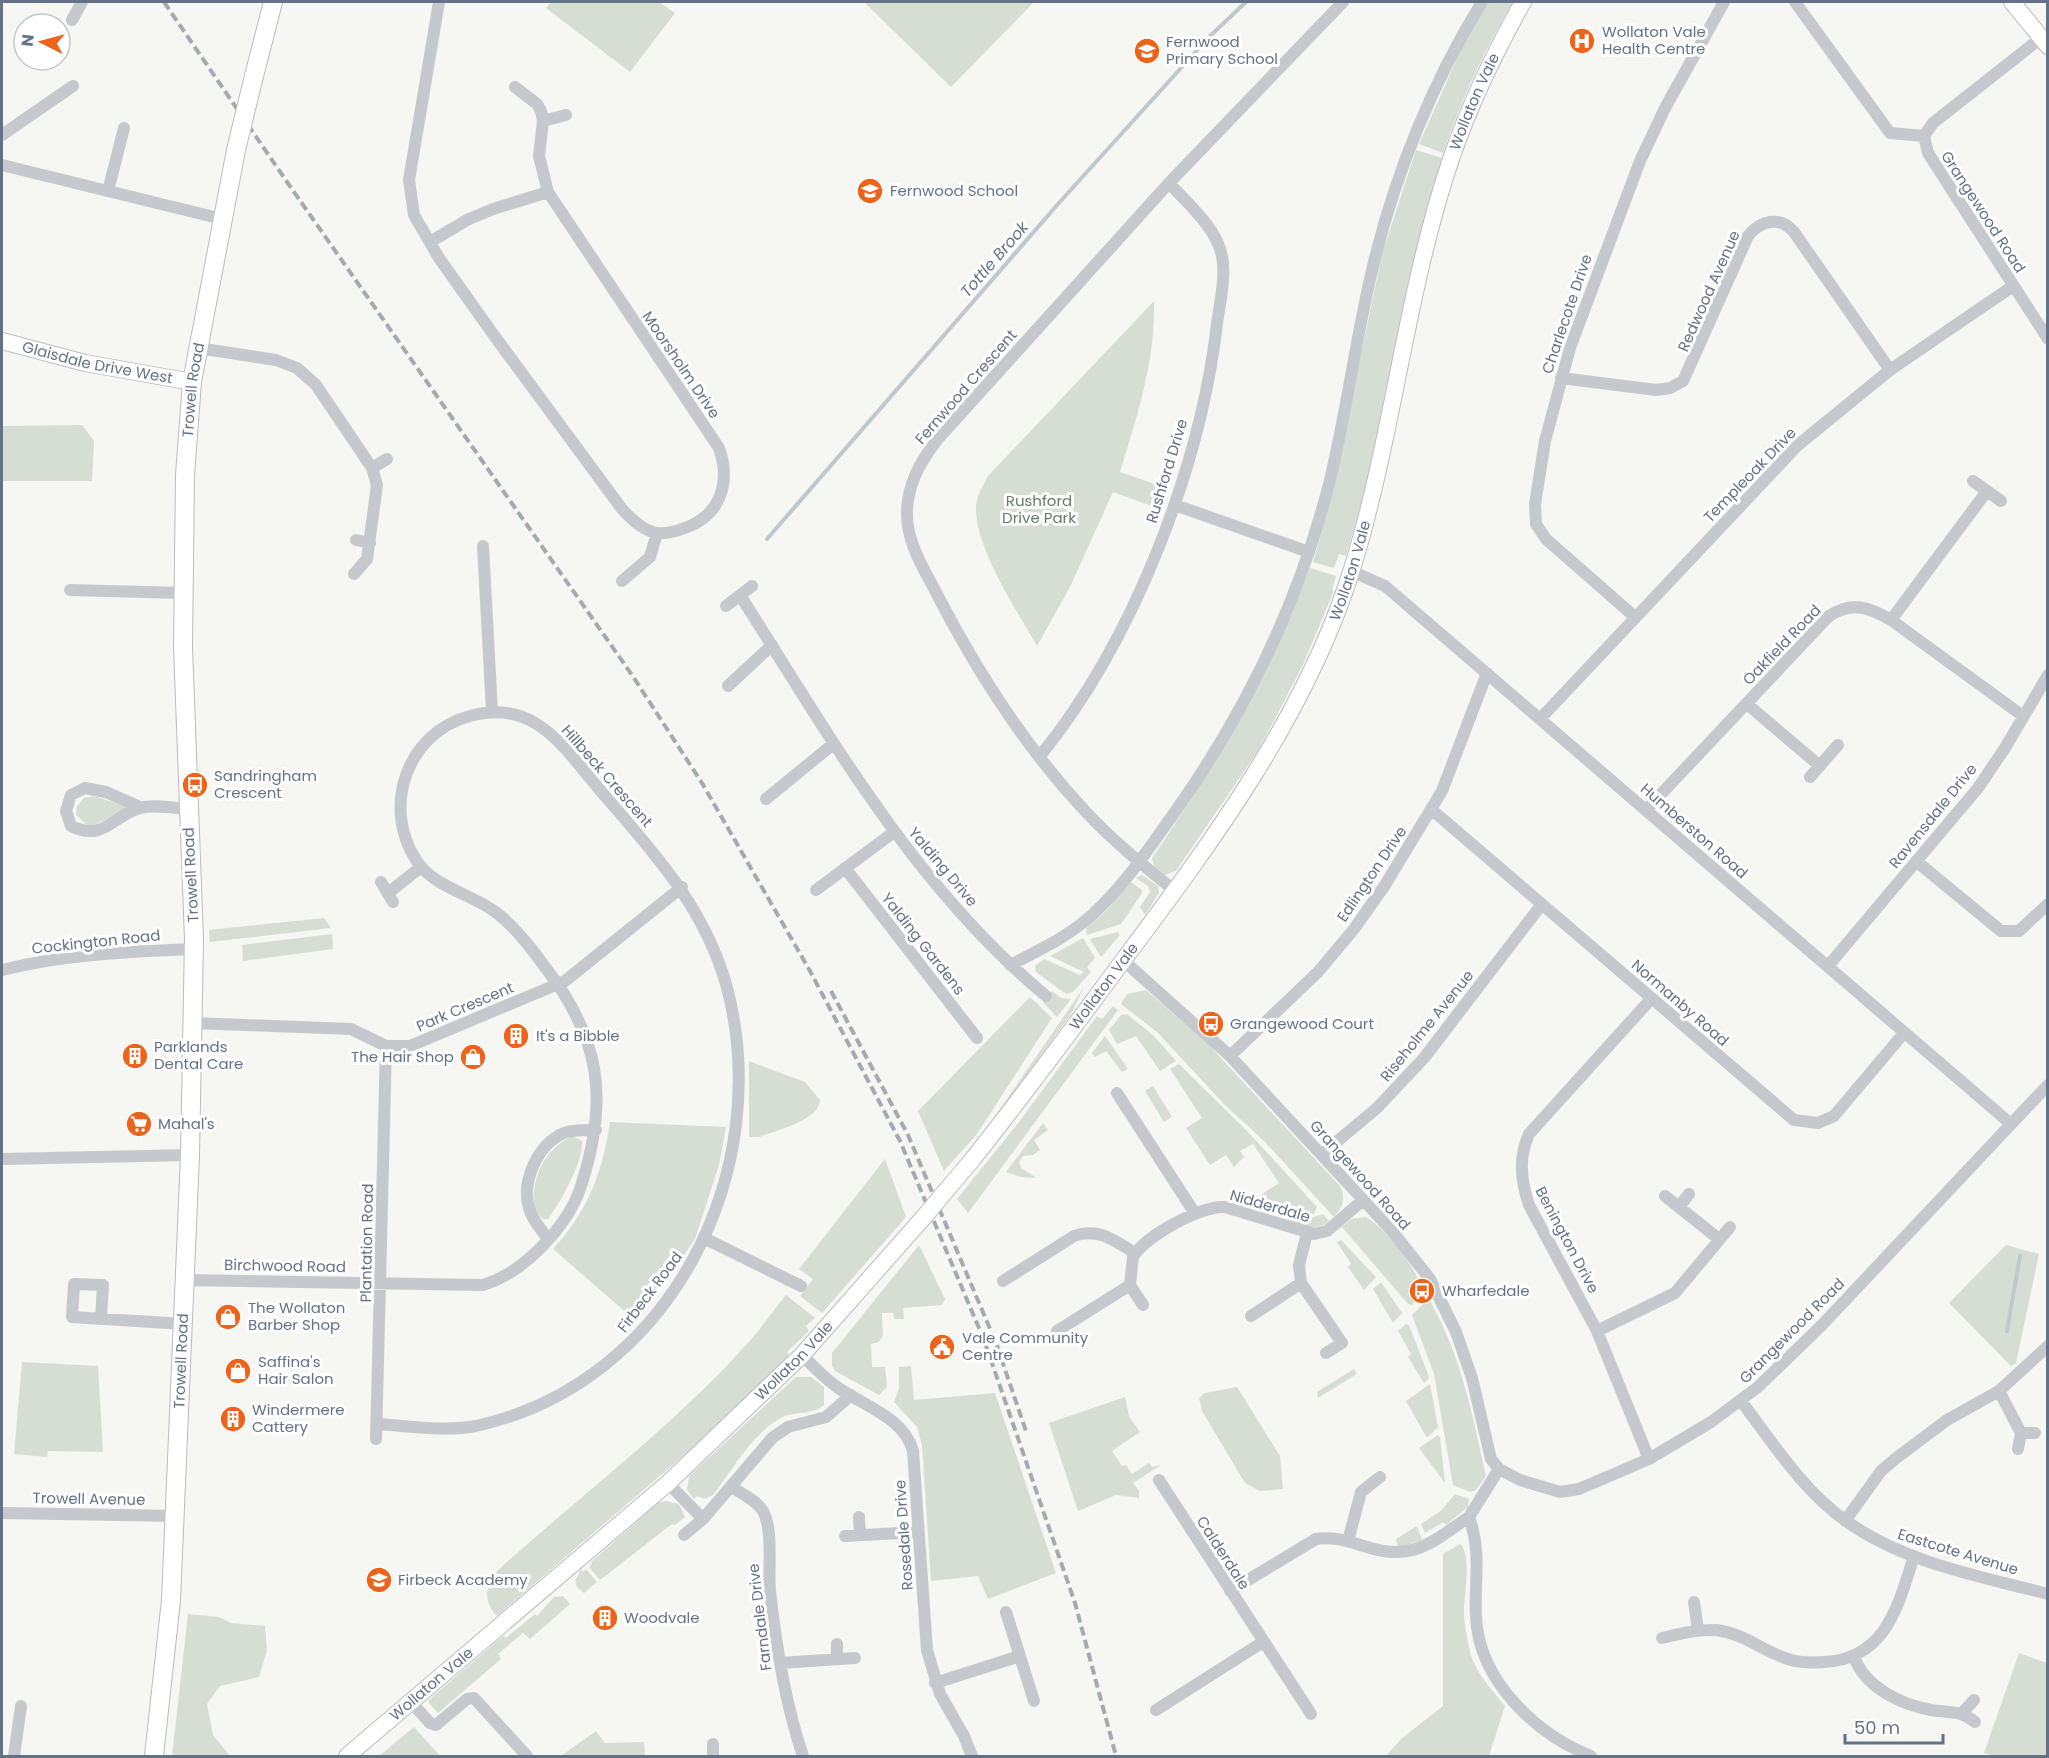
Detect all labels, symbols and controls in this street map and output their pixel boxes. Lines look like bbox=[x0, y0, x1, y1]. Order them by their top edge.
north arrow bbox=[12, 12, 72, 72]
place label: Wollaton Vale Health Centre bbox=[1602, 21, 1706, 59]
hospital icon: Wollaton Vale Health Centre bbox=[1567, 26, 1597, 56]
place label: Fernwood Primary School bbox=[1166, 31, 1278, 69]
text: N bbox=[16, 33, 40, 48]
school or university icon: Fernwood Primary School bbox=[1132, 36, 1162, 66]
street label: Wollaton Vale bbox=[1444, 49, 1504, 153]
street label: Grangewood Road bbox=[1936, 147, 2031, 277]
school or university icon: Fernwood School bbox=[855, 176, 885, 206]
place label: Fernwood School bbox=[890, 180, 1018, 201]
water label: Tottle Brook bbox=[955, 216, 1034, 302]
street label: Redwood Avenue bbox=[1672, 227, 1745, 355]
street label: Charlecote Drive bbox=[1536, 251, 1597, 376]
street label: Moorsholm Drive bbox=[638, 307, 725, 423]
street label: Fernwood Crescent bbox=[910, 325, 1021, 448]
street label: Glaisdale Drive West bbox=[20, 336, 174, 388]
street label: Trowell Road bbox=[177, 341, 209, 438]
street label: Rushford Drive bbox=[1141, 416, 1192, 526]
street label: Templeoak Drive bbox=[1699, 422, 1801, 527]
park label: Rushford Drive Park bbox=[1002, 490, 1076, 528]
street label: Wollaton Vale bbox=[1324, 518, 1375, 623]
street label: Oakfield Road bbox=[1738, 600, 1825, 690]
street label: Hillbeck Crescent bbox=[557, 720, 658, 831]
street label: Ravensdale Drive bbox=[1884, 759, 1981, 873]
place label: Sandringham Crescent bbox=[214, 765, 317, 803]
bus stop icon: Sandringham Crescent bbox=[180, 770, 210, 800]
street label: Humberston Road bbox=[1636, 778, 1753, 883]
street label: Yalding Drive bbox=[904, 822, 983, 911]
street label: Edlington Drive bbox=[1332, 822, 1411, 926]
street label: Trowell Road bbox=[178, 827, 203, 923]
street label: Yalding Gardens bbox=[877, 888, 970, 999]
street label: Cockington Road bbox=[31, 924, 161, 959]
street label: Wollaton Vale bbox=[1064, 938, 1143, 1034]
street label: Normanby Road bbox=[1627, 955, 1733, 1051]
street label: Riseholme Avenue bbox=[1375, 965, 1478, 1086]
street label: Park Crescent bbox=[413, 977, 517, 1037]
bus stop icon: Grangewood Court bbox=[1196, 1009, 1226, 1039]
place label: Grangewood Court bbox=[1230, 1013, 1374, 1034]
building icon: It's a Bibble bbox=[501, 1021, 531, 1051]
place label: It's a Bibble bbox=[536, 1025, 620, 1046]
place label: Parklands Dental Care bbox=[154, 1036, 243, 1074]
building icon: Parklands Dental Care bbox=[120, 1041, 150, 1071]
shop icon: The Hair Shop bbox=[458, 1042, 488, 1072]
place label: The Hair Shop bbox=[351, 1046, 454, 1067]
supermarket icon: Mahal's bbox=[124, 1109, 154, 1139]
place label: Mahal's bbox=[158, 1113, 215, 1134]
street label: Grangewood Road bbox=[1305, 1115, 1415, 1234]
street label: Plantation Road bbox=[355, 1183, 378, 1303]
street label: Benington Drive bbox=[1531, 1183, 1604, 1297]
street label: Nidderdale bbox=[1228, 1184, 1313, 1227]
street label: Firbeck Road bbox=[612, 1247, 687, 1336]
street label: Birchwood Road bbox=[224, 1254, 346, 1277]
street label: Grangewood Road bbox=[1734, 1273, 1849, 1388]
bus stop icon: Wharfedale bbox=[1407, 1276, 1437, 1306]
place label: Wharfedale bbox=[1442, 1280, 1529, 1301]
place label: The Wollaton Barber Shop bbox=[248, 1297, 345, 1335]
shop icon: The Wollaton Barber Shop bbox=[213, 1302, 243, 1332]
street label: Trowell Road bbox=[168, 1313, 193, 1409]
street label: Wollaton Vale bbox=[750, 1316, 837, 1405]
place label: Vale Community Centre bbox=[962, 1327, 1089, 1365]
public building icon: Vale Community Centre bbox=[927, 1332, 957, 1362]
place label: Saffina's Hair Salon bbox=[258, 1351, 334, 1389]
shop icon: Saffina's Hair Salon bbox=[223, 1356, 253, 1386]
place label: Windermere Cattery bbox=[252, 1399, 345, 1437]
building icon: Windermere Cattery bbox=[218, 1404, 248, 1434]
street label: Rosedale Drive bbox=[889, 1479, 918, 1591]
street label: Trowell Avenue bbox=[33, 1487, 145, 1510]
street label: Calderdale bbox=[1192, 1512, 1255, 1594]
street label: Eastcote Avenue bbox=[1895, 1523, 2021, 1580]
street label: Farndale Drive bbox=[743, 1562, 776, 1672]
school or university icon: Firbeck Academy bbox=[364, 1565, 394, 1595]
place label: Firbeck Academy bbox=[398, 1569, 528, 1590]
building icon: Woodvale bbox=[590, 1603, 620, 1633]
place label: Woodvale bbox=[624, 1607, 700, 1628]
street label: Wollaton Vale bbox=[385, 1642, 478, 1725]
scale bar bbox=[1845, 1707, 1942, 1745]
text: 50 m bbox=[1854, 1715, 1900, 1740]

